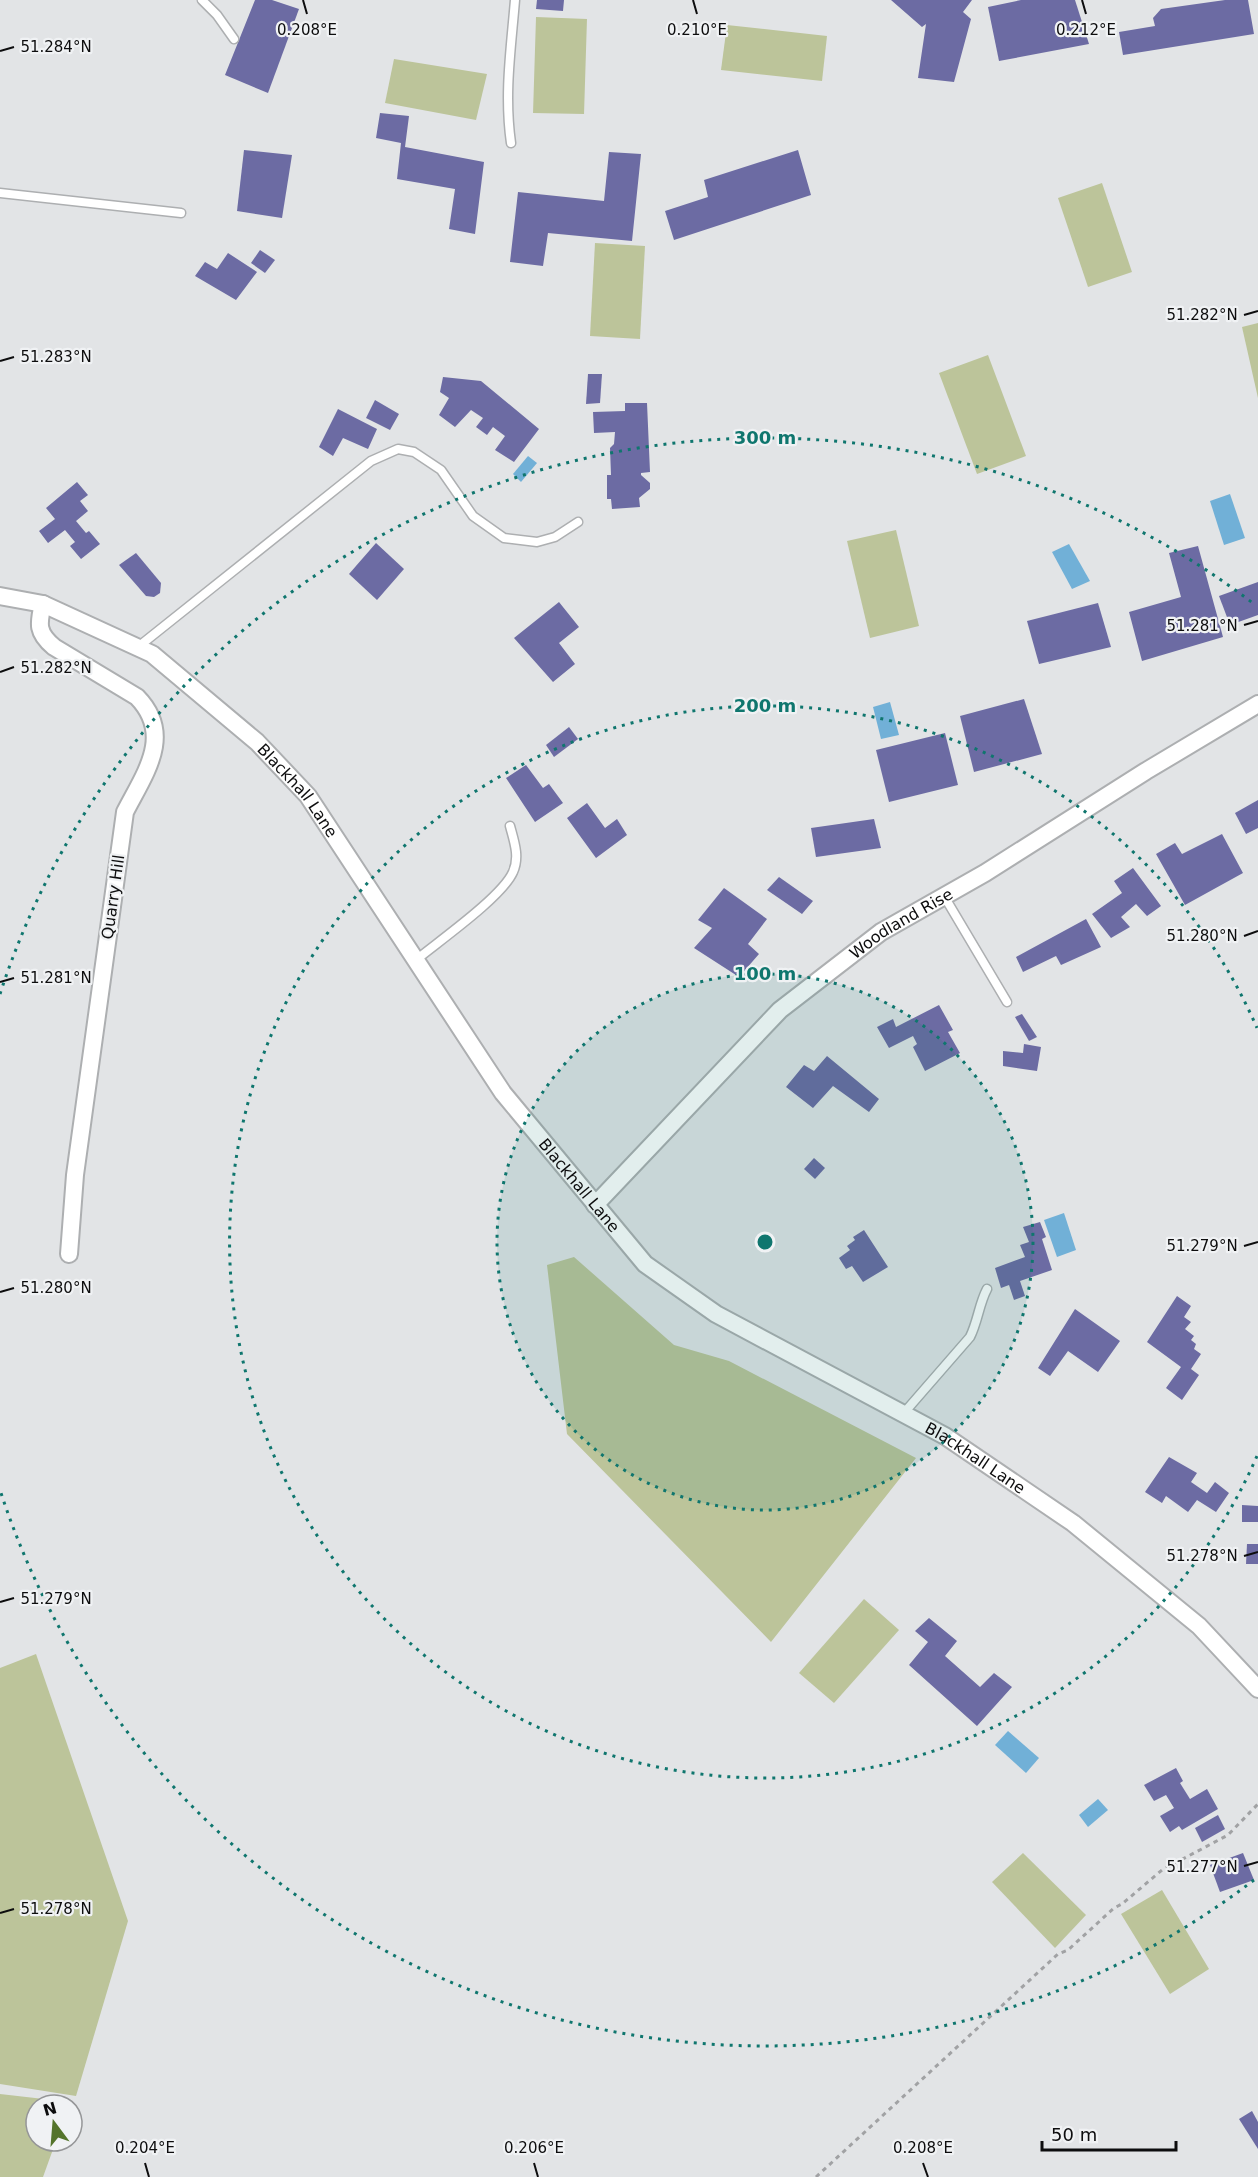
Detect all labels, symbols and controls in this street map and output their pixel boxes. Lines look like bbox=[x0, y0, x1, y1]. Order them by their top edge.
text: 0.208°E bbox=[277, 21, 337, 39]
text: 0.210°E bbox=[667, 21, 727, 39]
text: 0.212°E bbox=[1056, 21, 1116, 39]
text: 51.284°N bbox=[20, 38, 92, 56]
text: 51.282°N bbox=[1166, 306, 1238, 324]
text: 51.283°N bbox=[20, 348, 92, 366]
text: 300 m bbox=[734, 427, 796, 448]
text: 51.281°N bbox=[1166, 617, 1238, 635]
text: 51.282°N bbox=[20, 659, 92, 677]
text: 200 m bbox=[734, 695, 796, 716]
street label: Blackhall Lane bbox=[254, 739, 342, 841]
street label: Quarry Hill bbox=[98, 853, 128, 941]
street label: Woodland Rise bbox=[846, 884, 956, 962]
text: 51.280°N bbox=[1166, 927, 1238, 945]
text: 100 m bbox=[734, 963, 796, 984]
text: 51.281°N bbox=[20, 969, 92, 987]
street label: Blackhall Lane bbox=[535, 1134, 624, 1236]
centre of rings bbox=[755, 1232, 775, 1252]
text: 51.279°N bbox=[1166, 1237, 1238, 1255]
text: 51.280°N bbox=[20, 1279, 92, 1297]
street label: Blackhall Lane bbox=[922, 1418, 1029, 1497]
text: 51.278°N bbox=[1166, 1547, 1238, 1565]
text: 51.279°N bbox=[20, 1590, 92, 1608]
text: 51.277°N bbox=[1166, 1858, 1238, 1876]
text: 51.278°N bbox=[20, 1900, 92, 1918]
north arrow bbox=[24, 2093, 84, 2153]
text: N bbox=[41, 2098, 59, 2120]
scale bar bbox=[1042, 2114, 1176, 2152]
text: 50 m bbox=[1051, 2124, 1097, 2145]
text: 0.204°E bbox=[115, 2139, 175, 2157]
text: 0.206°E bbox=[504, 2139, 564, 2157]
text: 0.208°E bbox=[893, 2139, 953, 2157]

